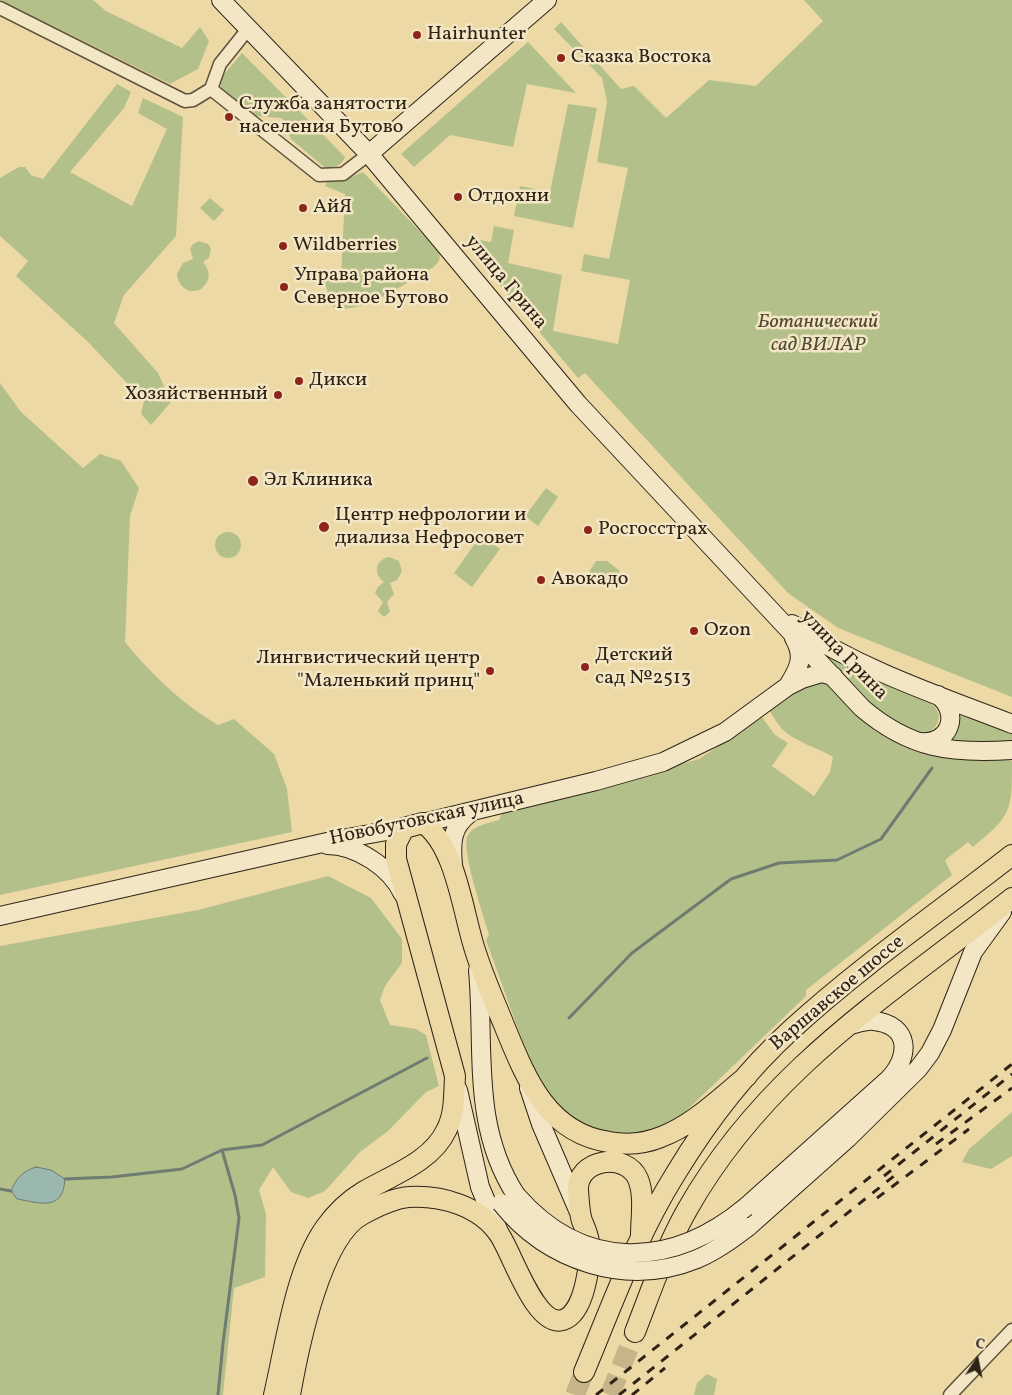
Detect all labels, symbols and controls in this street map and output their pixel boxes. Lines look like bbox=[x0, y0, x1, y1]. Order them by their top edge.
place label: Hairhunter bbox=[427, 23, 526, 47]
marker: Hairhunter bbox=[411, 29, 423, 41]
place label: Сказка Востока bbox=[571, 46, 711, 70]
marker: Сказка Востока bbox=[555, 52, 567, 64]
place label: Служба занятости населения Бутово bbox=[239, 93, 407, 140]
marker: Служба занятости населения Бутово bbox=[223, 111, 235, 123]
place label: Отдохни bbox=[468, 185, 549, 209]
marker: Отдохни bbox=[452, 191, 464, 203]
place label: АйЯ bbox=[313, 196, 352, 220]
marker: АйЯ bbox=[297, 202, 309, 214]
street label: улица Грина bbox=[459, 231, 551, 335]
place label: Wildberries bbox=[293, 234, 397, 258]
marker: Wildberries bbox=[277, 240, 289, 252]
place label: Управа района Северное Бутово bbox=[294, 264, 449, 311]
marker: Управа района Северное Бутово bbox=[278, 281, 290, 293]
park label: Ботанический сад ВИЛАР bbox=[758, 311, 878, 358]
place label: Дикси bbox=[309, 369, 367, 393]
marker: Дикси bbox=[293, 375, 305, 387]
place label: Хозяйственный bbox=[124, 383, 268, 407]
marker: Хозяйственный bbox=[272, 389, 284, 401]
place label: Эл Клиника bbox=[264, 469, 373, 493]
marker: Эл Клиника bbox=[246, 474, 260, 488]
place label: Центр нефрологии и диализа Нефросовет bbox=[335, 504, 526, 551]
place label: Росгосстрах bbox=[598, 518, 708, 542]
marker: Центр нефрологии и диализа Нефросовет bbox=[317, 520, 331, 534]
marker: Росгосстрах bbox=[582, 524, 594, 536]
place label: Авокадо bbox=[551, 568, 628, 592]
marker: Авокадо bbox=[535, 574, 547, 586]
street label: улица Грина bbox=[794, 606, 892, 706]
place label: Ozon bbox=[704, 619, 751, 643]
marker: Ozon bbox=[688, 625, 700, 637]
place label: Детский сад №2513 bbox=[595, 644, 691, 691]
place label: Лингвистический центр "Маленький принц" bbox=[256, 647, 480, 694]
marker: Детский сад №2513 bbox=[579, 661, 591, 673]
marker: Лингвистический центр "Маленький принц" bbox=[484, 665, 496, 677]
street label: Новобутовская улица bbox=[328, 788, 526, 852]
street label: Варшавское шоссе bbox=[766, 931, 910, 1057]
north arrow bbox=[952, 1335, 1002, 1385]
text: С bbox=[974, 1335, 986, 1355]

